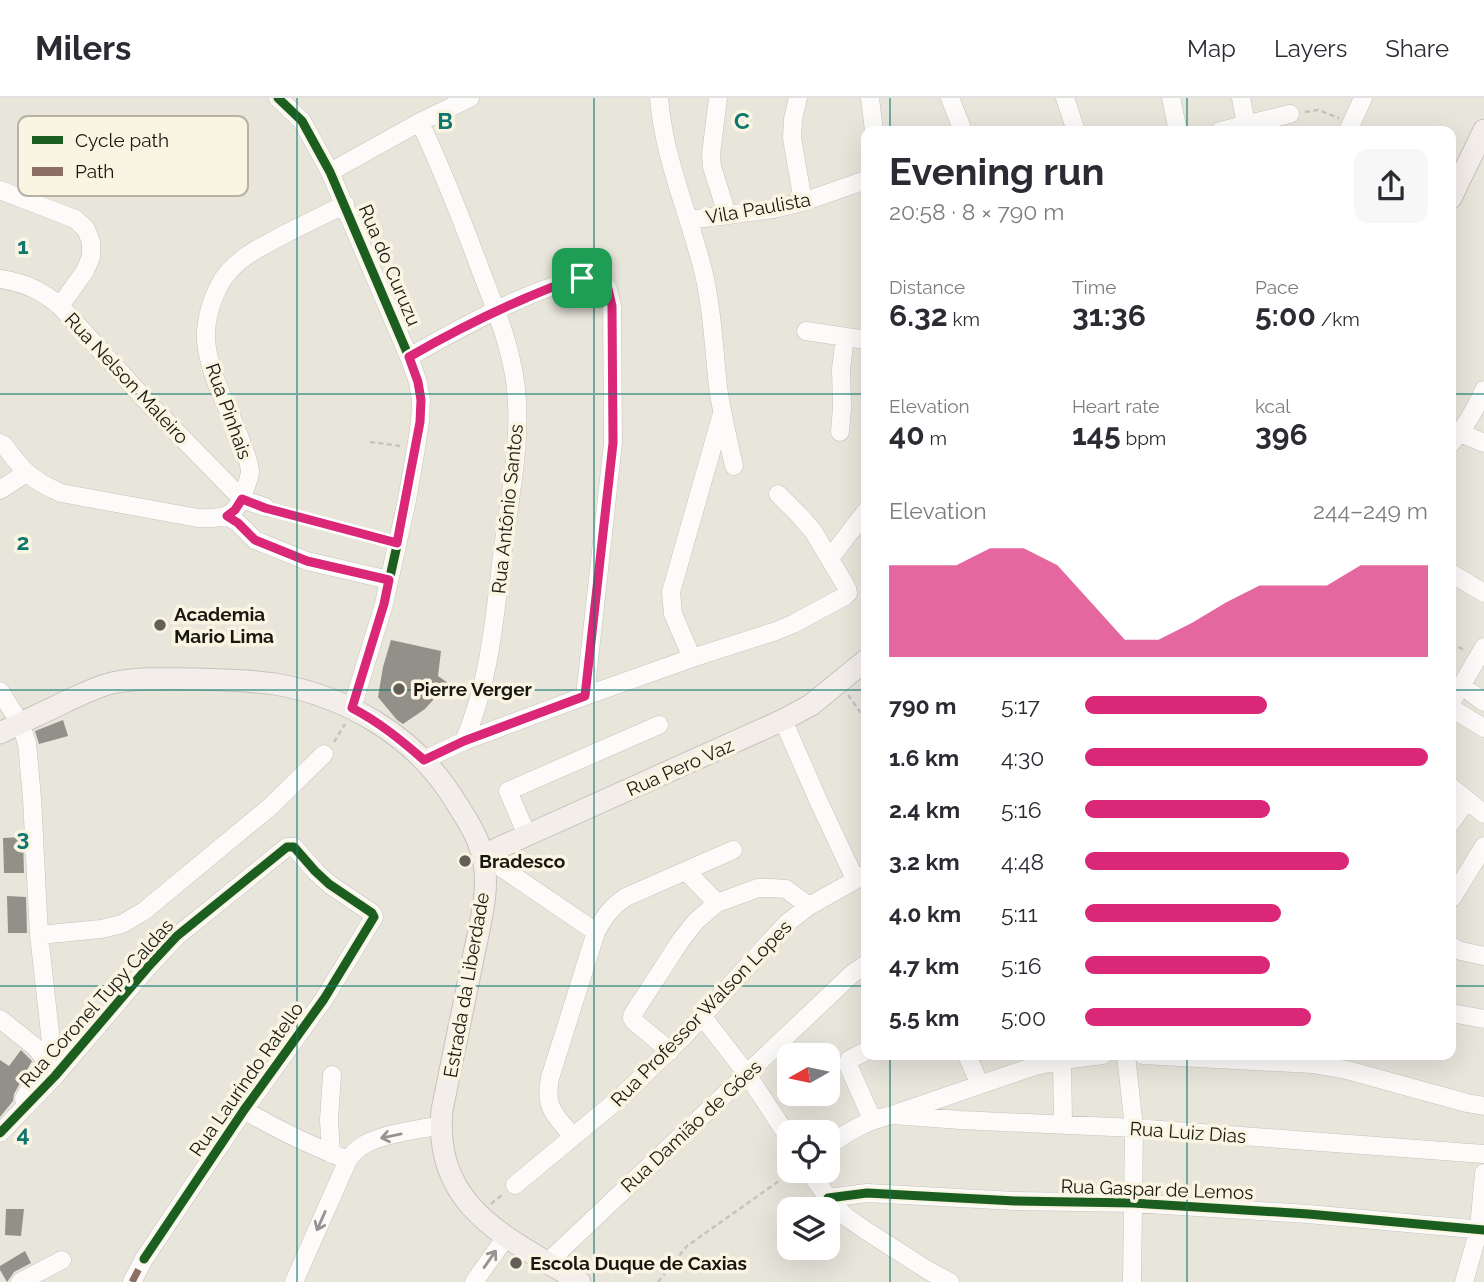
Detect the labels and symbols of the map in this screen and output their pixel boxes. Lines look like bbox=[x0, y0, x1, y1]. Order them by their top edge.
text: B bbox=[437, 107, 453, 134]
text: C bbox=[734, 107, 750, 134]
legend bbox=[18, 116, 248, 196]
text: Cycle path bbox=[75, 129, 169, 151]
text: Path bbox=[75, 160, 114, 182]
street label: Vila Paulista bbox=[704, 188, 812, 228]
street label: Rua do Curuzu bbox=[355, 201, 425, 329]
text: 1 bbox=[17, 232, 29, 259]
pin bbox=[552, 248, 612, 308]
street label: Rua Nelson Maleiro bbox=[61, 308, 193, 448]
street label: Rua Pinhais bbox=[201, 360, 257, 462]
street label: Rua Antônio Santos bbox=[487, 423, 527, 595]
text: 2 bbox=[17, 528, 29, 555]
place label: Academia Mario Lima bbox=[174, 603, 274, 647]
marker: Academia Mario Lima bbox=[152, 617, 168, 633]
place label: Pierre Verger bbox=[413, 678, 533, 700]
marker: Pierre Verger bbox=[391, 681, 407, 697]
street label: Rua Pero Vaz bbox=[623, 734, 737, 800]
text: 3 bbox=[17, 824, 29, 851]
place label: Bradesco bbox=[479, 850, 565, 872]
marker: Bradesco bbox=[457, 853, 473, 869]
street label: Estrada da Liberdade bbox=[439, 891, 493, 1079]
street label: Rua Coronel Tupy Caldas bbox=[15, 914, 177, 1092]
street label: Rua Professor Walson Lopes bbox=[606, 915, 796, 1111]
street label: Rua Laurindo Ratello bbox=[185, 998, 307, 1160]
north arrow bbox=[777, 1043, 840, 1106]
street label: Rua Damião de Góes bbox=[616, 1055, 766, 1197]
street label: Rua Luiz Dias bbox=[1129, 1117, 1247, 1147]
text: 4 bbox=[16, 1120, 30, 1147]
one-way arrow bbox=[380, 1130, 403, 1143]
street label: Rua Gaspar de Lemos bbox=[1060, 1175, 1254, 1203]
one-way arrow bbox=[314, 1210, 327, 1232]
one-way arrow bbox=[483, 1250, 497, 1269]
place label: Escola Duque de Caxias bbox=[530, 1252, 747, 1274]
marker: Escola Duque de Caxias bbox=[508, 1255, 524, 1271]

